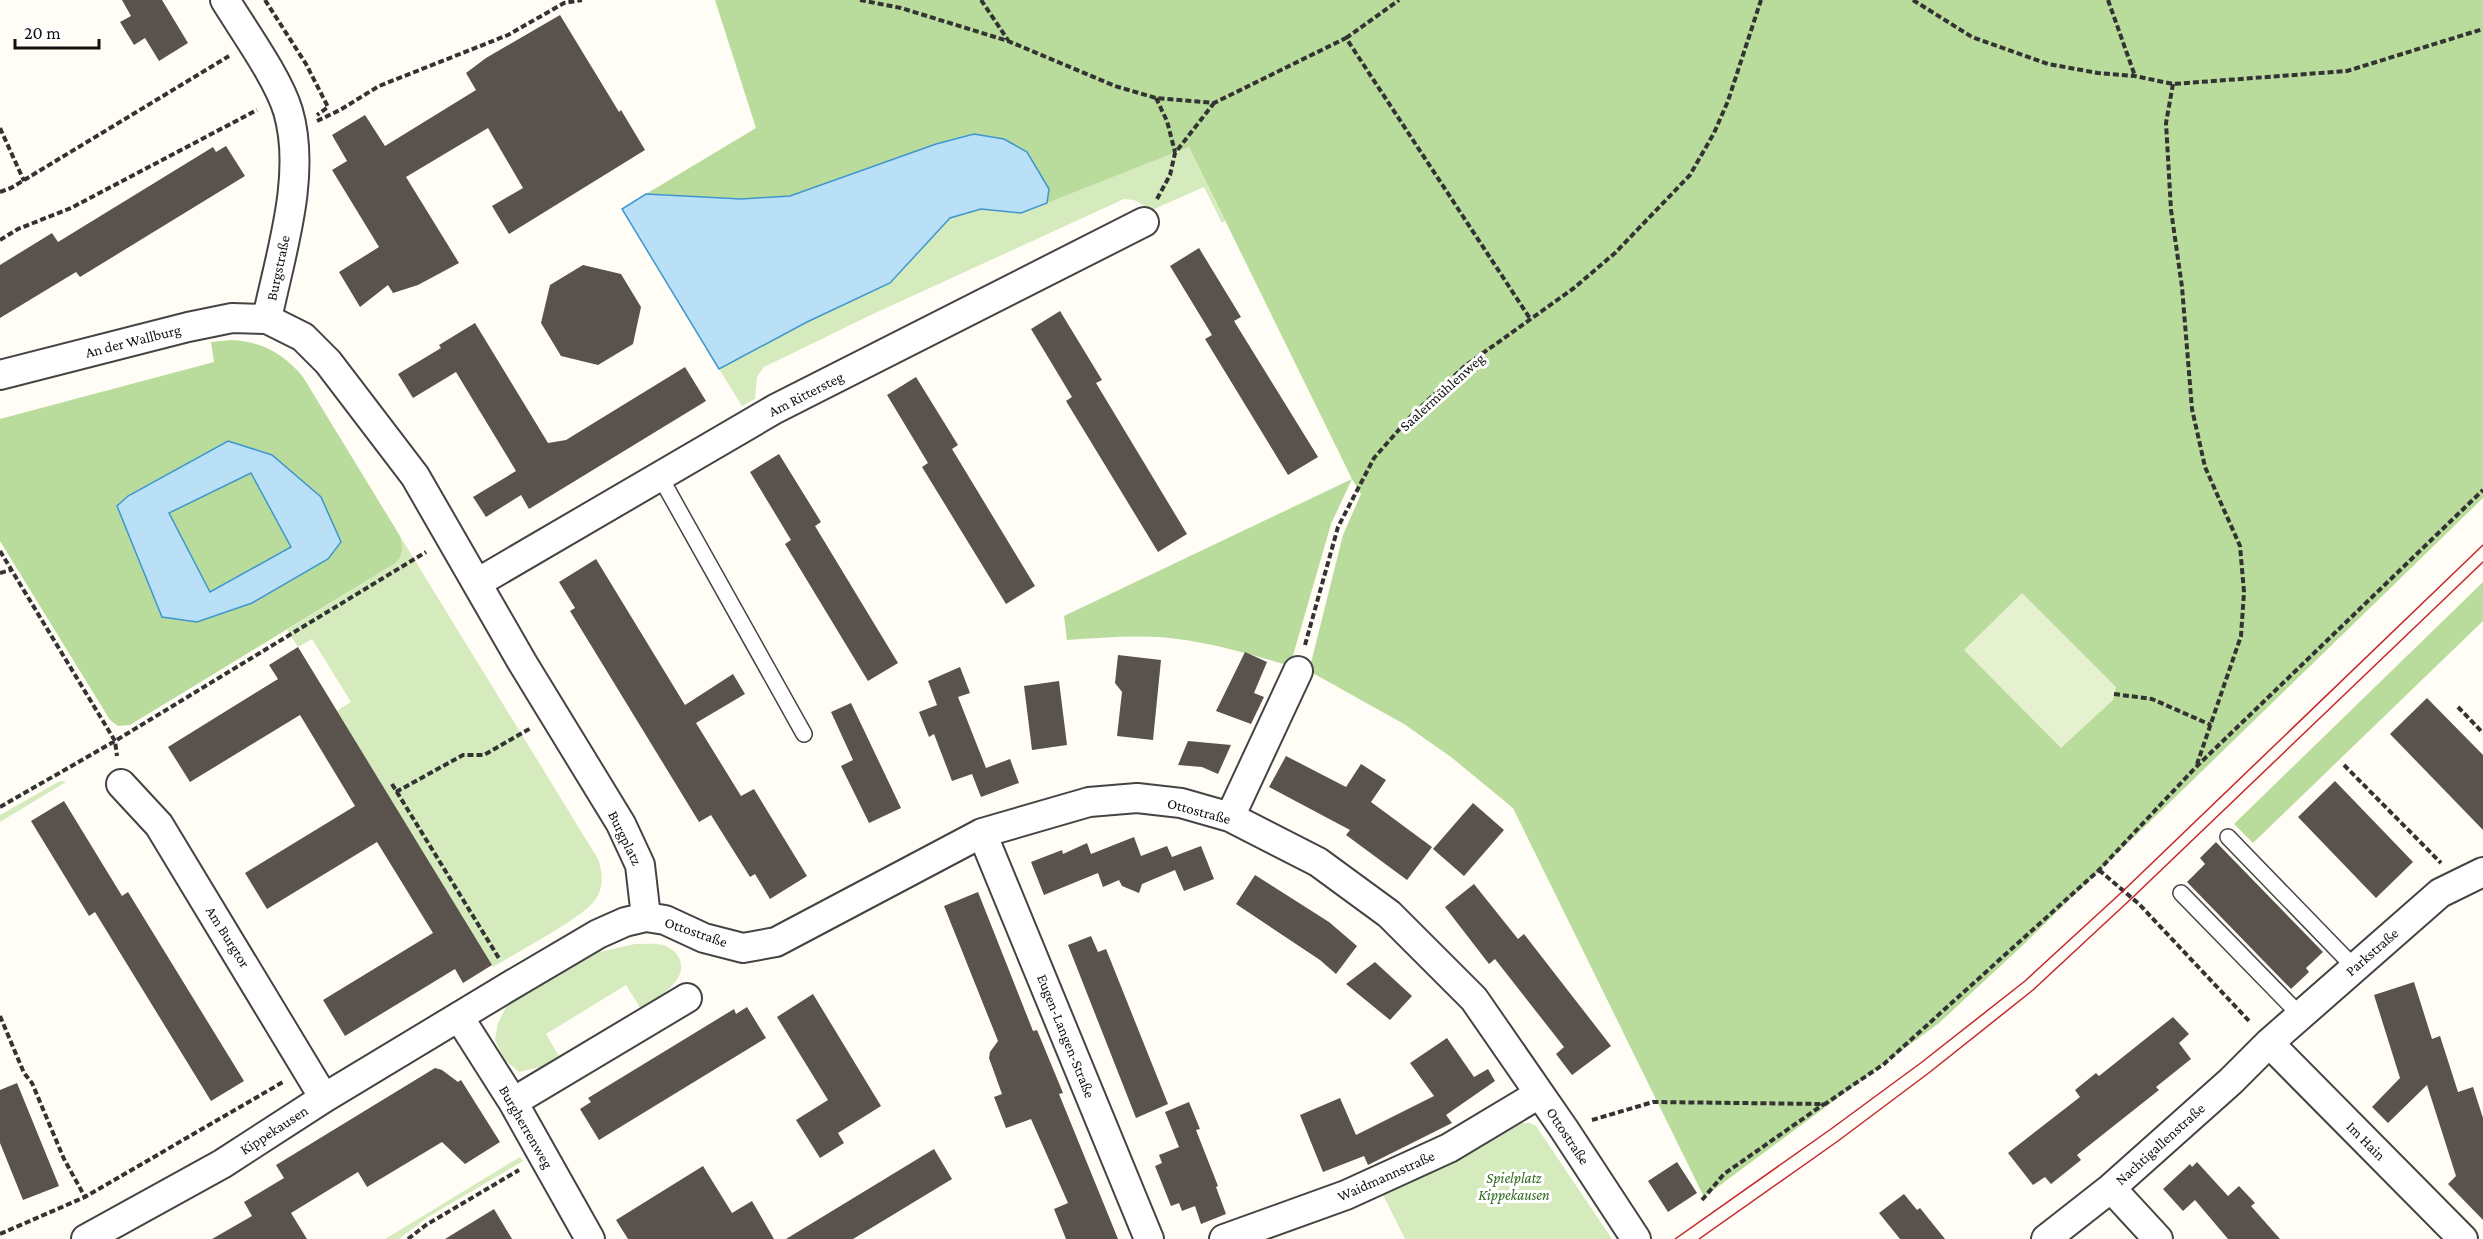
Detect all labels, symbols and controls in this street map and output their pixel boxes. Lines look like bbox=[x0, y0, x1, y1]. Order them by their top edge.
scale bar bbox=[15, 12, 99, 50]
text: 20 m bbox=[24, 23, 61, 43]
street label: Burgstraße bbox=[263, 234, 294, 302]
street label: An der Wallburg bbox=[84, 321, 183, 362]
street label: Saalermühlenweg bbox=[1396, 350, 1488, 435]
street label: Am Rittersteg bbox=[766, 368, 847, 421]
street label: Ottostraße bbox=[1165, 795, 1233, 827]
street label: Burgplatz bbox=[604, 808, 645, 868]
street label: Am Burgtor bbox=[202, 903, 254, 972]
street label: Ottostraße bbox=[663, 914, 730, 950]
street label: Parkstraße bbox=[2342, 925, 2402, 979]
street label: Eugen-Langen-Straße bbox=[1033, 972, 1098, 1101]
street label: Burgherrenweg bbox=[495, 1083, 556, 1172]
street label: Nachtigallenstraße bbox=[2112, 1100, 2209, 1189]
street label: Kippekausen bbox=[237, 1102, 311, 1159]
street label: Ottostraße bbox=[1543, 1105, 1593, 1168]
street label: Im Hain bbox=[2343, 1118, 2389, 1164]
street label: Waidmannstraße bbox=[1335, 1147, 1437, 1205]
park label: Spielplatz Kippekausen bbox=[1478, 1170, 1550, 1204]

